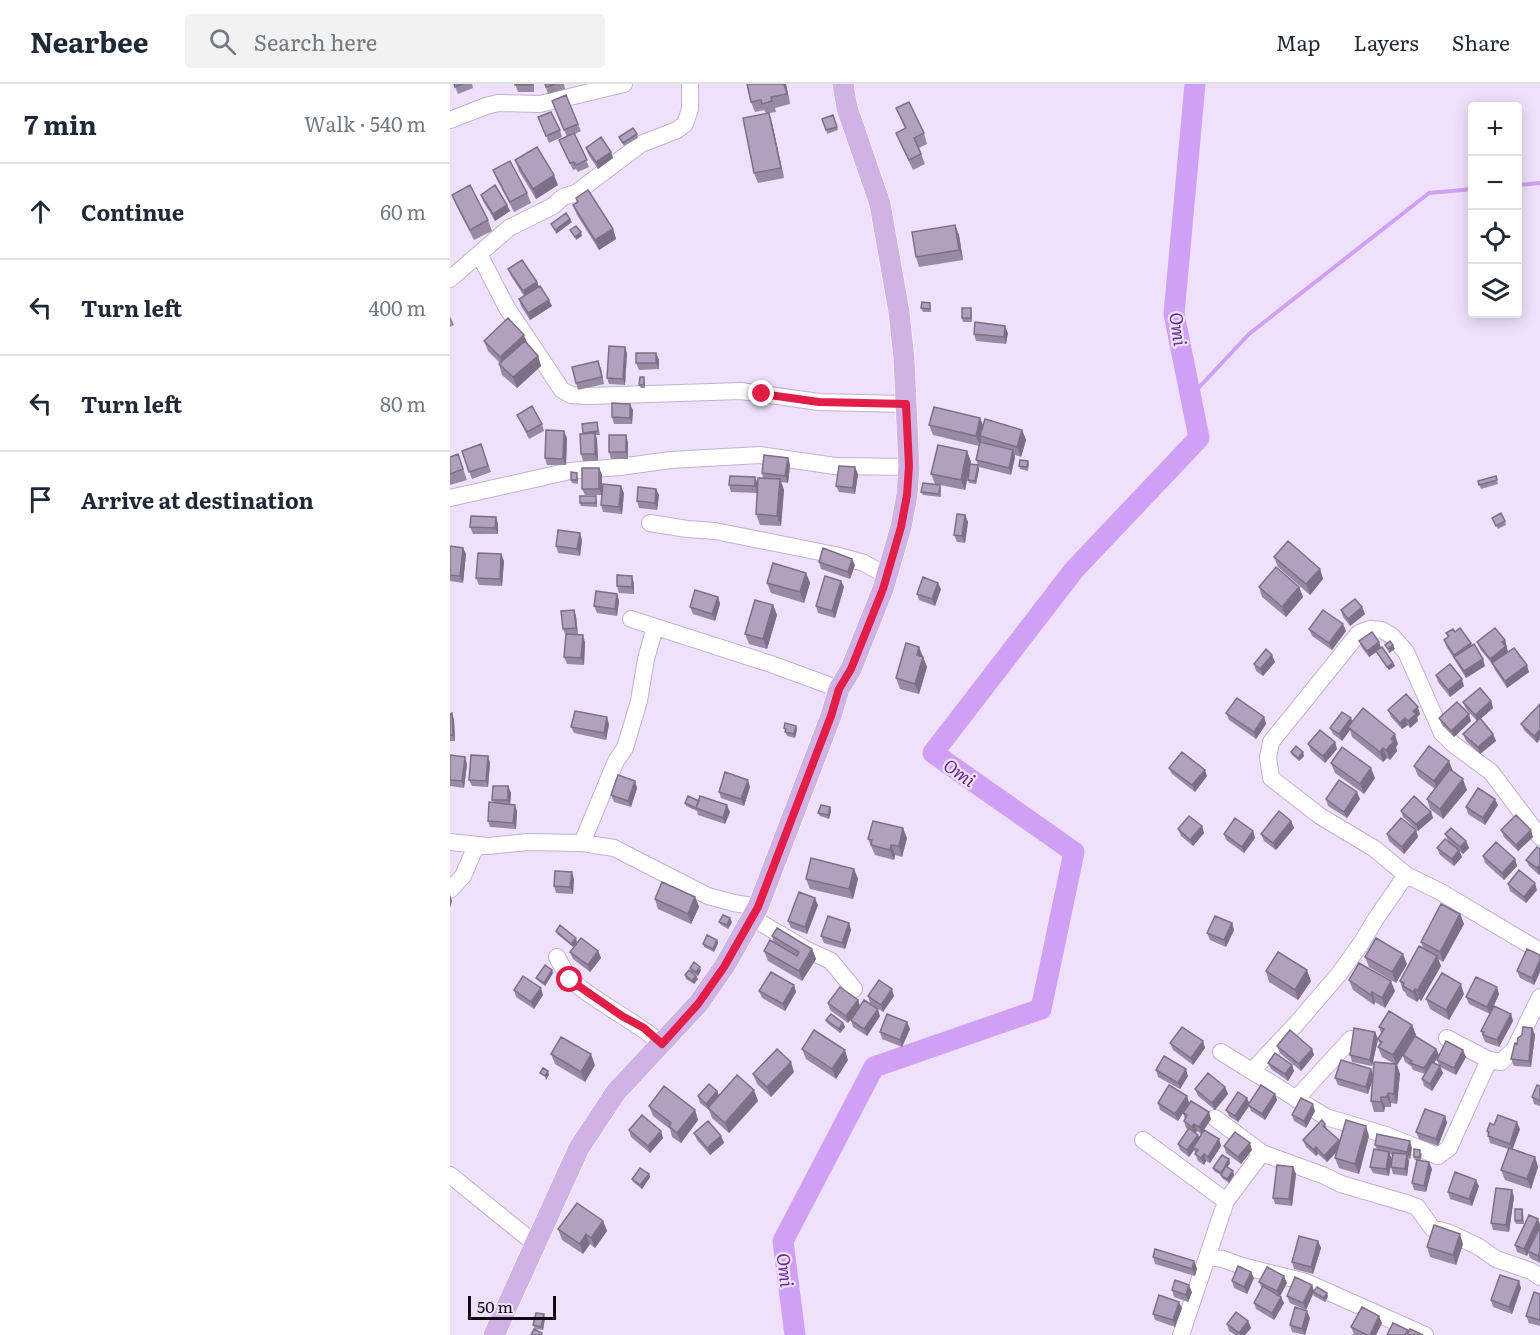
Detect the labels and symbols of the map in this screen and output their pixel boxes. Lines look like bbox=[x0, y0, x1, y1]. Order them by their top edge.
water label: Omi bbox=[1163, 310, 1195, 348]
route end bbox=[748, 380, 774, 406]
water label: Omi bbox=[938, 751, 982, 793]
route start bbox=[556, 966, 582, 992]
water label: Omi bbox=[771, 1251, 802, 1289]
scale bar bbox=[468, 1293, 556, 1320]

